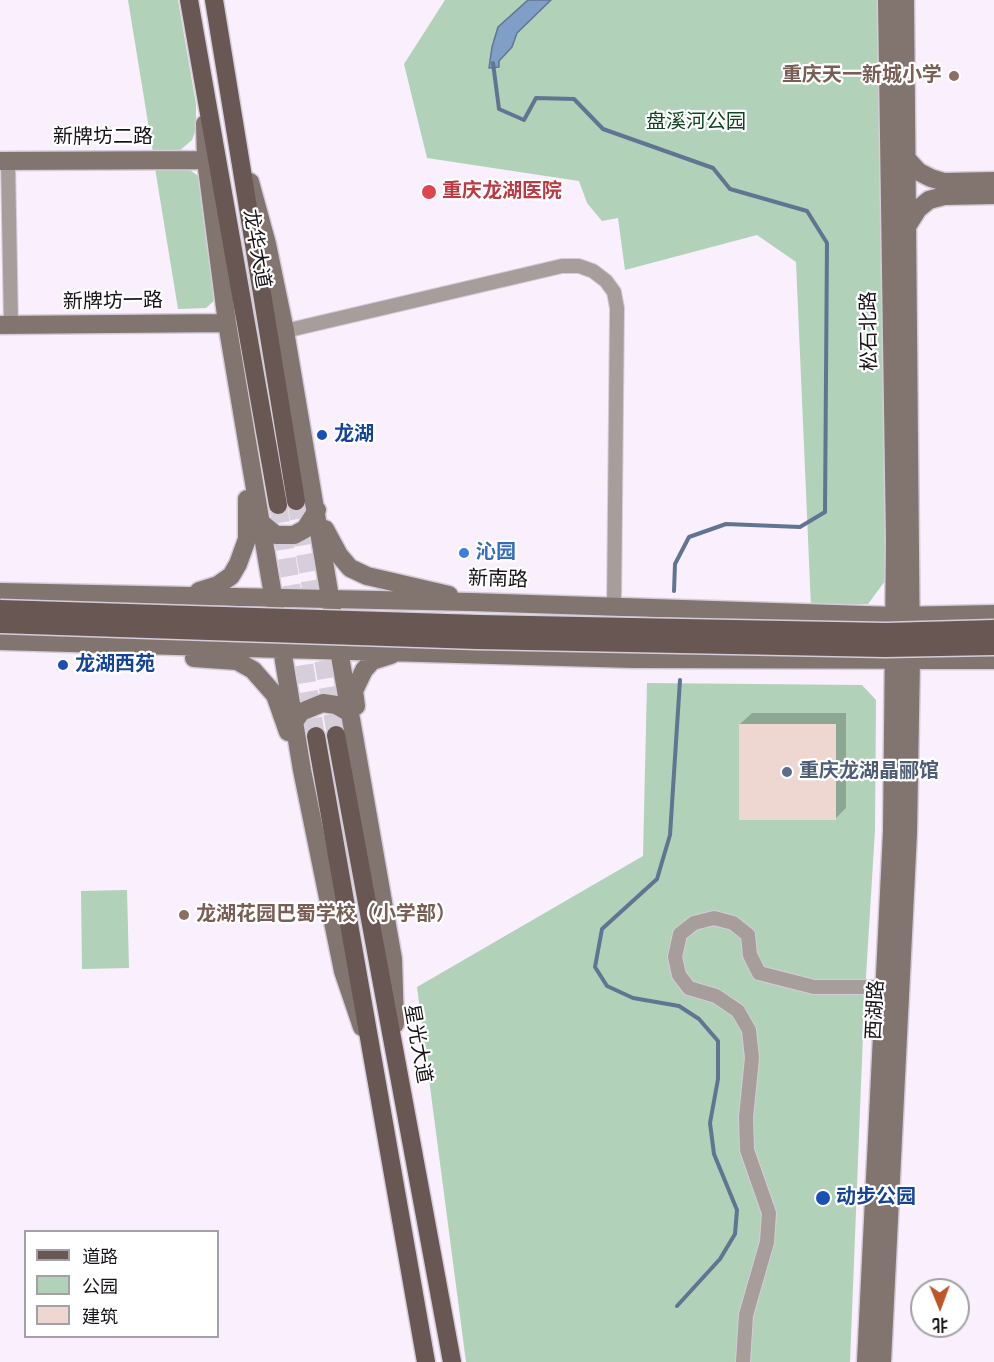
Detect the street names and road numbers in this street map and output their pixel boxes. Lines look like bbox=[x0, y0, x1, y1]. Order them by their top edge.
street label: 新牌坊二路 bbox=[53, 126, 153, 150]
street label: 龙华大道 bbox=[237, 208, 275, 290]
street label: 新牌坊一路 bbox=[63, 289, 163, 315]
street label: 松石北路 bbox=[857, 291, 883, 371]
street label: 新南路 bbox=[468, 567, 528, 593]
street label: 西湖路 bbox=[862, 979, 890, 1041]
street label: 星光大道 bbox=[398, 1003, 436, 1085]

